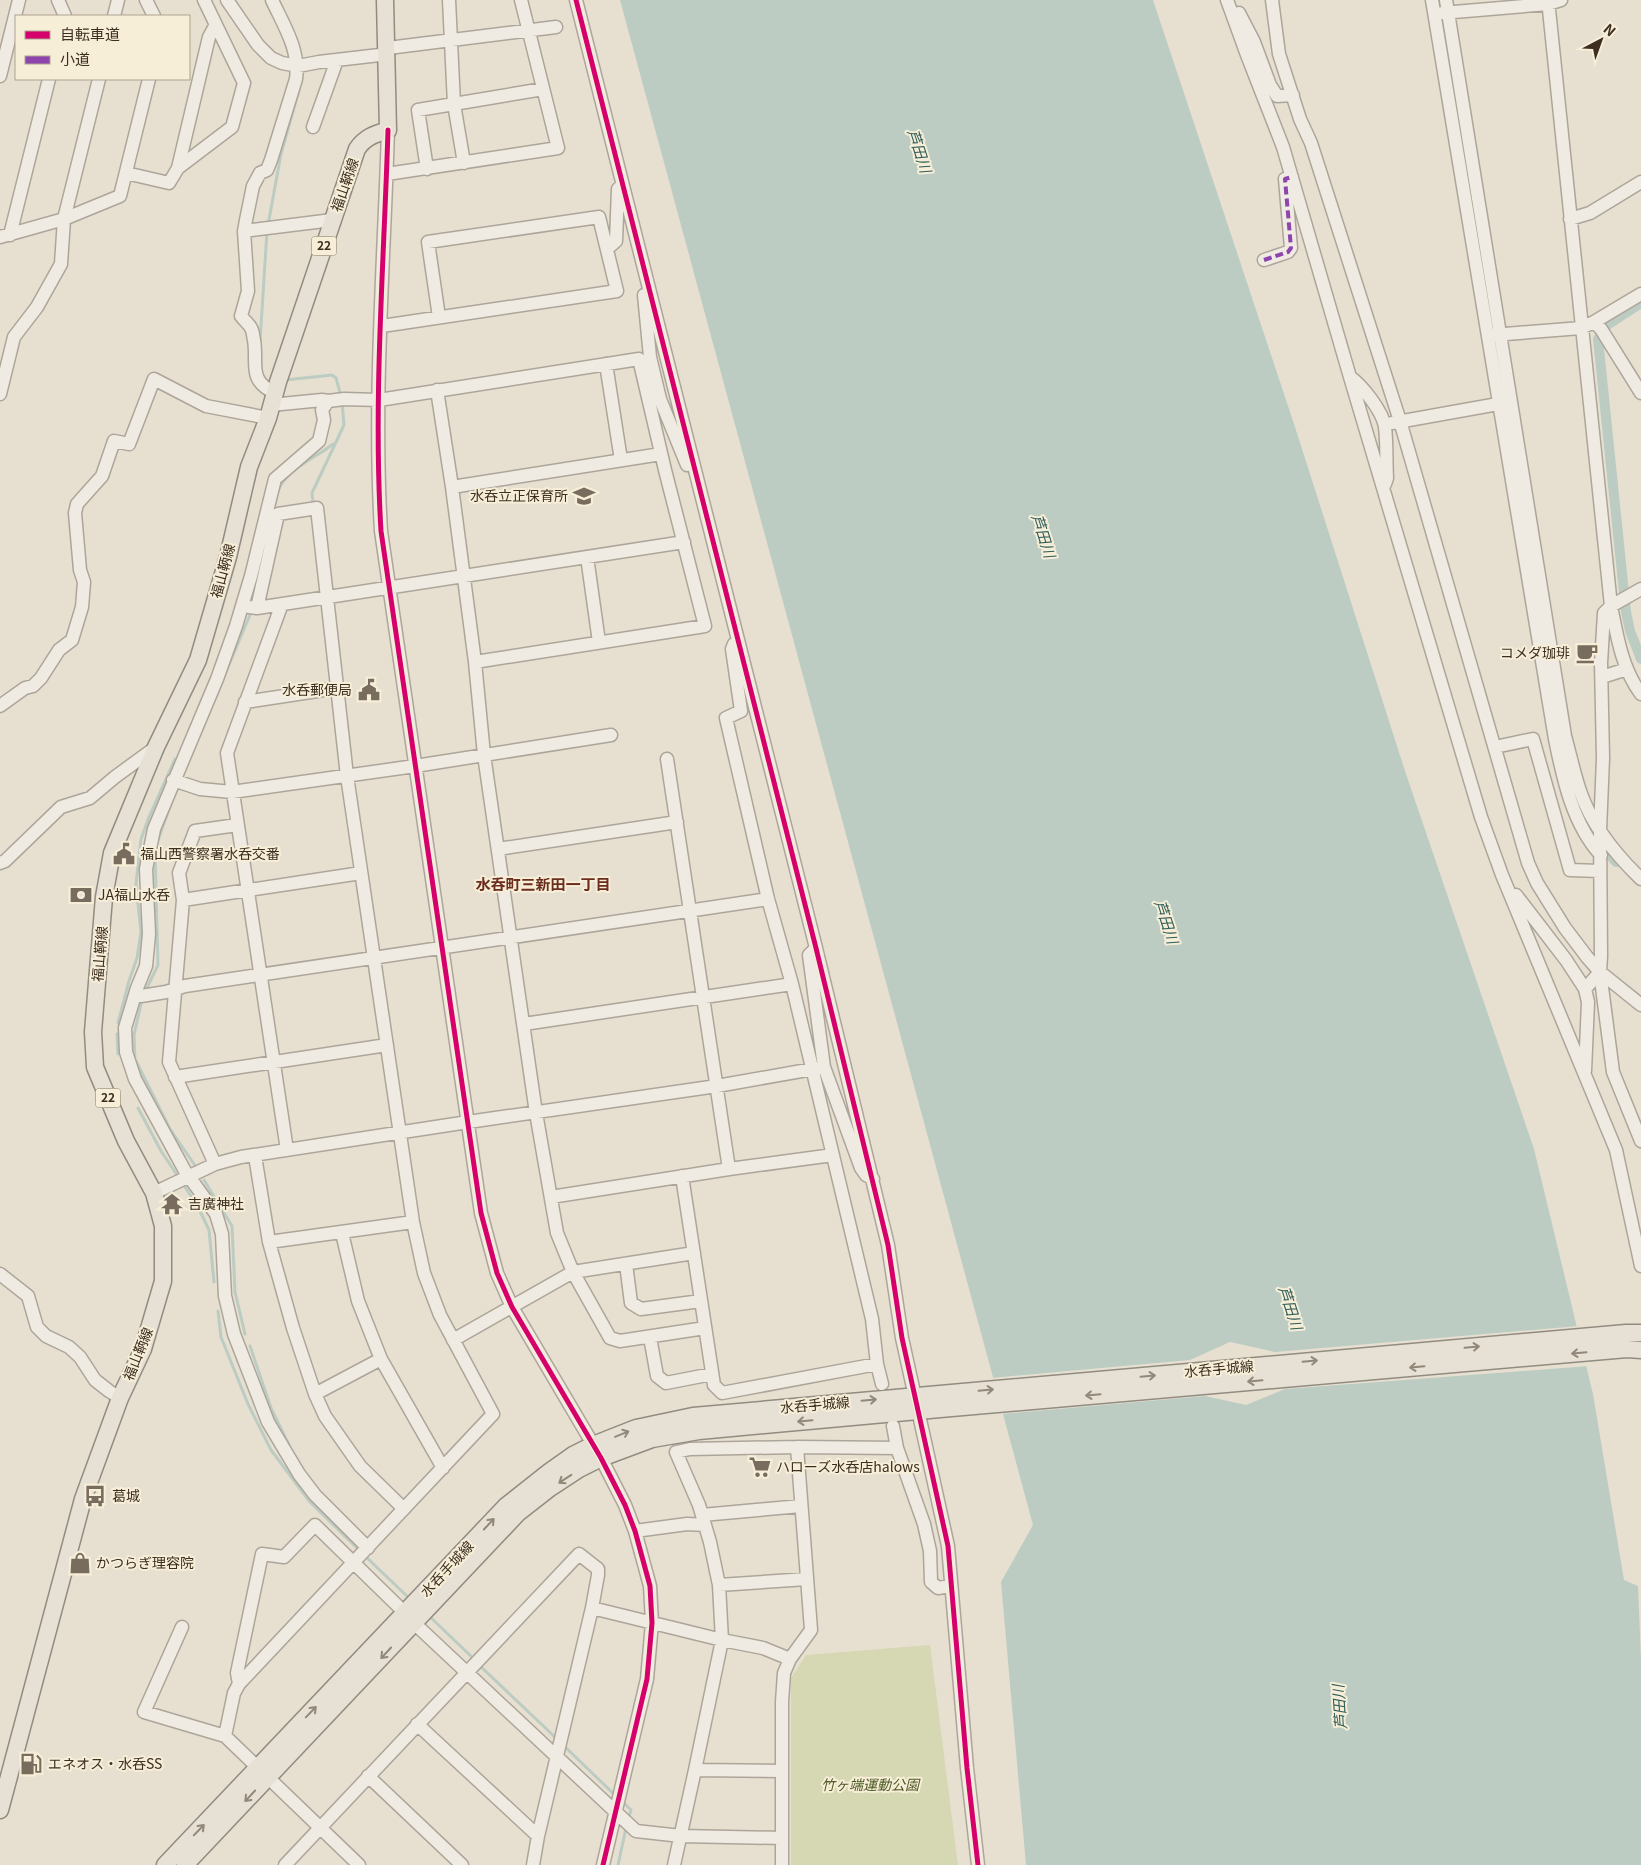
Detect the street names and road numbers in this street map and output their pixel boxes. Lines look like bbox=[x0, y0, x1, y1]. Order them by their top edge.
street label: 福山鞆線 bbox=[325, 155, 363, 214]
road number: 22 bbox=[312, 237, 336, 256]
street label: 福山鞆線 bbox=[205, 541, 239, 600]
street label: 福山鞆線 bbox=[87, 925, 111, 983]
road number: 22 bbox=[96, 1088, 120, 1108]
street label: 福山鞆線 bbox=[117, 1324, 157, 1383]
street label: 水呑手城線 bbox=[1183, 1355, 1255, 1381]
street label: 水呑手城線 bbox=[779, 1391, 851, 1417]
street label: 水呑手城線 bbox=[415, 1536, 477, 1601]

